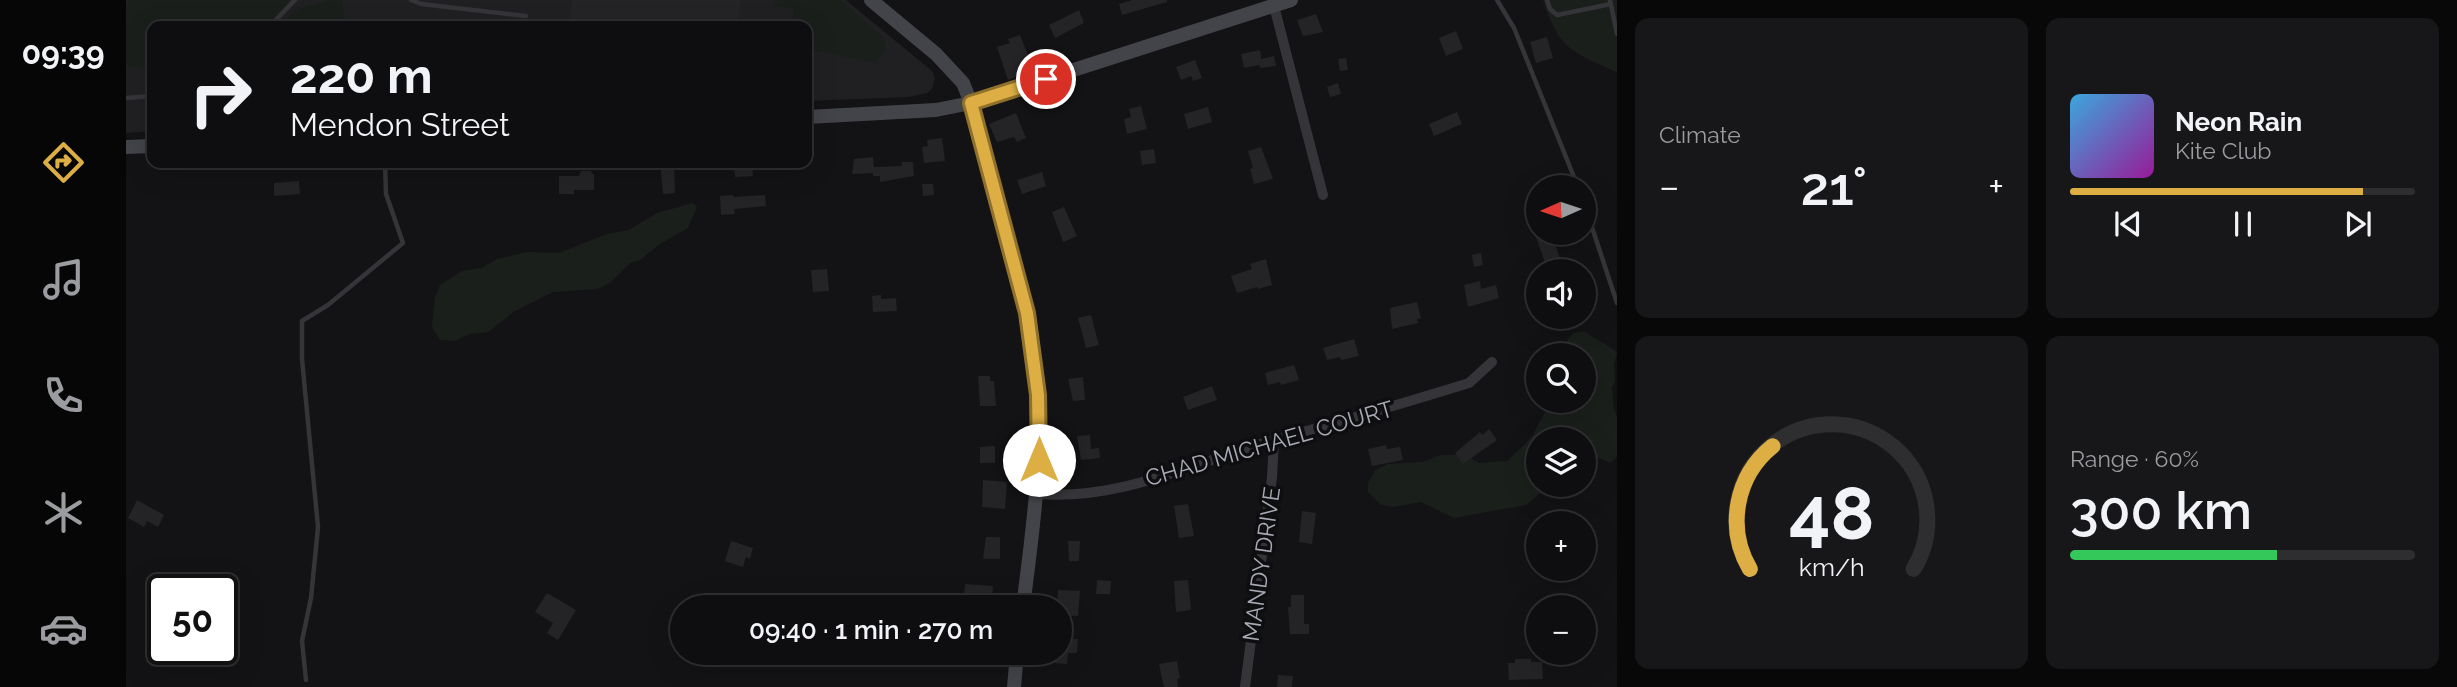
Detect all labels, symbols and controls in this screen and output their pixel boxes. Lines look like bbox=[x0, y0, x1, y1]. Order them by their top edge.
text: 09:39 bbox=[21, 34, 105, 71]
text: 220 m bbox=[290, 47, 433, 104]
icon: right bbox=[175, 49, 266, 140]
pin bbox=[1016, 49, 1076, 109]
icon: arrive bbox=[1027, 60, 1065, 98]
text: Mendon Street bbox=[290, 106, 510, 143]
text: Neon Rain bbox=[2175, 107, 2302, 137]
text: Climate bbox=[1659, 121, 1741, 148]
text: Kite Club bbox=[2175, 137, 2272, 164]
icon: directions bbox=[39, 138, 88, 187]
text: 21° bbox=[1801, 156, 1867, 217]
text: − bbox=[1659, 164, 1679, 209]
text: + bbox=[1988, 164, 2004, 209]
north arrow bbox=[1526, 175, 1596, 245]
map controls bbox=[1526, 175, 1596, 665]
icon: previous bbox=[2109, 205, 2147, 243]
icon: pause bbox=[2224, 205, 2262, 243]
icon: next bbox=[2339, 205, 2377, 243]
icon: music bbox=[39, 255, 88, 304]
button: sound bbox=[1526, 259, 1596, 329]
button: search bbox=[1526, 343, 1596, 413]
icon: phone bbox=[39, 371, 88, 420]
street label: CHAD MICHAEL COURT bbox=[1142, 395, 1396, 491]
position arrow bbox=[1002, 423, 1076, 497]
button: layers bbox=[1526, 427, 1596, 497]
text: Range · 60% bbox=[2070, 445, 2199, 472]
text: 48 bbox=[1789, 471, 1874, 556]
text: 300 km bbox=[2070, 480, 2252, 541]
street label: MANDY DRIVE bbox=[1237, 485, 1285, 643]
icon: climate bbox=[39, 488, 88, 537]
button: + bbox=[1526, 511, 1596, 581]
text: km/h bbox=[1799, 551, 1864, 581]
speed limit sign: 50 bbox=[147, 574, 238, 665]
button: − bbox=[1526, 595, 1596, 665]
icon: car bbox=[39, 604, 88, 653]
text: 09:40 · 1 min · 270 m bbox=[749, 615, 993, 645]

